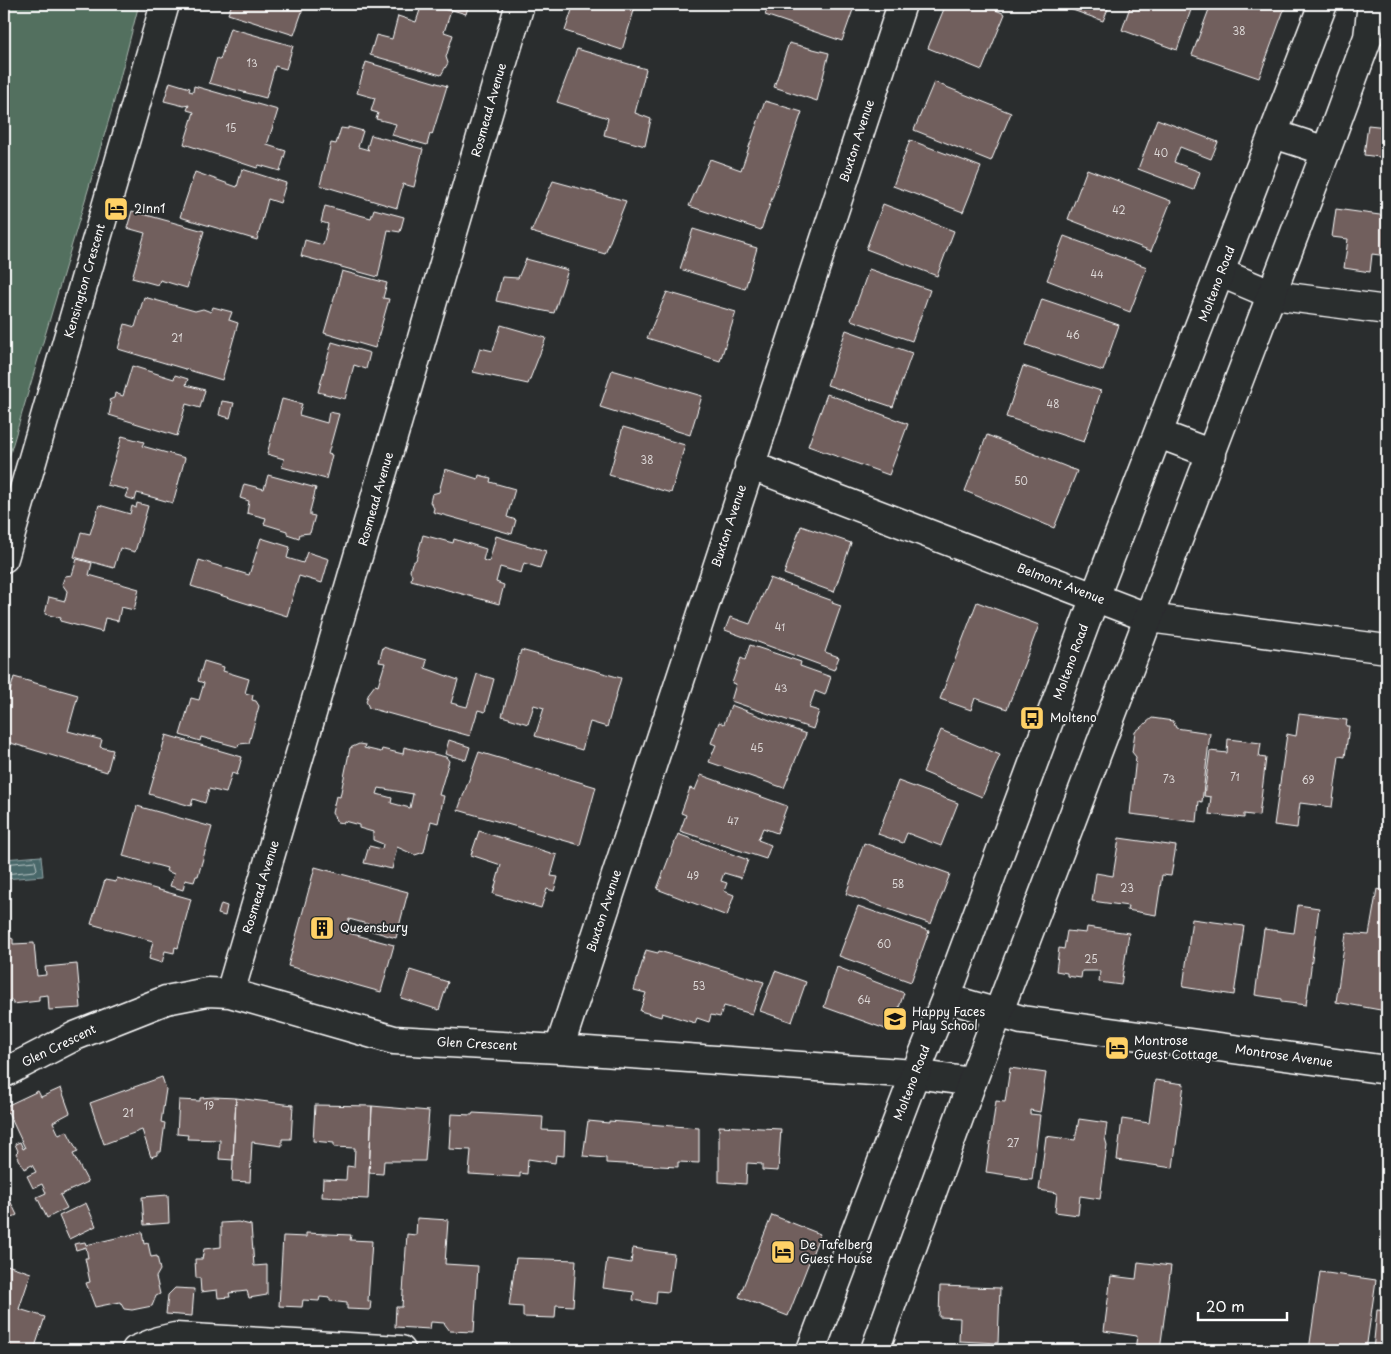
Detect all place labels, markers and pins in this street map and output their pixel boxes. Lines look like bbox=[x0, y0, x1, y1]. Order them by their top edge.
hotel icon: 2Inn1 bbox=[103, 196, 129, 222]
place label: 2Inn1 bbox=[134, 199, 165, 217]
bus stop icon: Molteno bbox=[1019, 705, 1045, 731]
place label: Molteno bbox=[1050, 708, 1097, 726]
building icon: Queensbury bbox=[309, 915, 335, 941]
place label: Queensbury bbox=[340, 918, 408, 936]
place label: Happy Faces Play School bbox=[912, 1002, 985, 1034]
school or university icon: Happy Faces Play School bbox=[882, 1006, 908, 1032]
place label: Montrose Guest Cottage bbox=[1134, 1031, 1218, 1063]
hotel icon: Montrose Guest Cottage bbox=[1104, 1035, 1130, 1061]
place label: De Tafelberg Guest House bbox=[800, 1235, 873, 1267]
hotel icon: De Tafelberg Guest House bbox=[770, 1239, 796, 1265]

